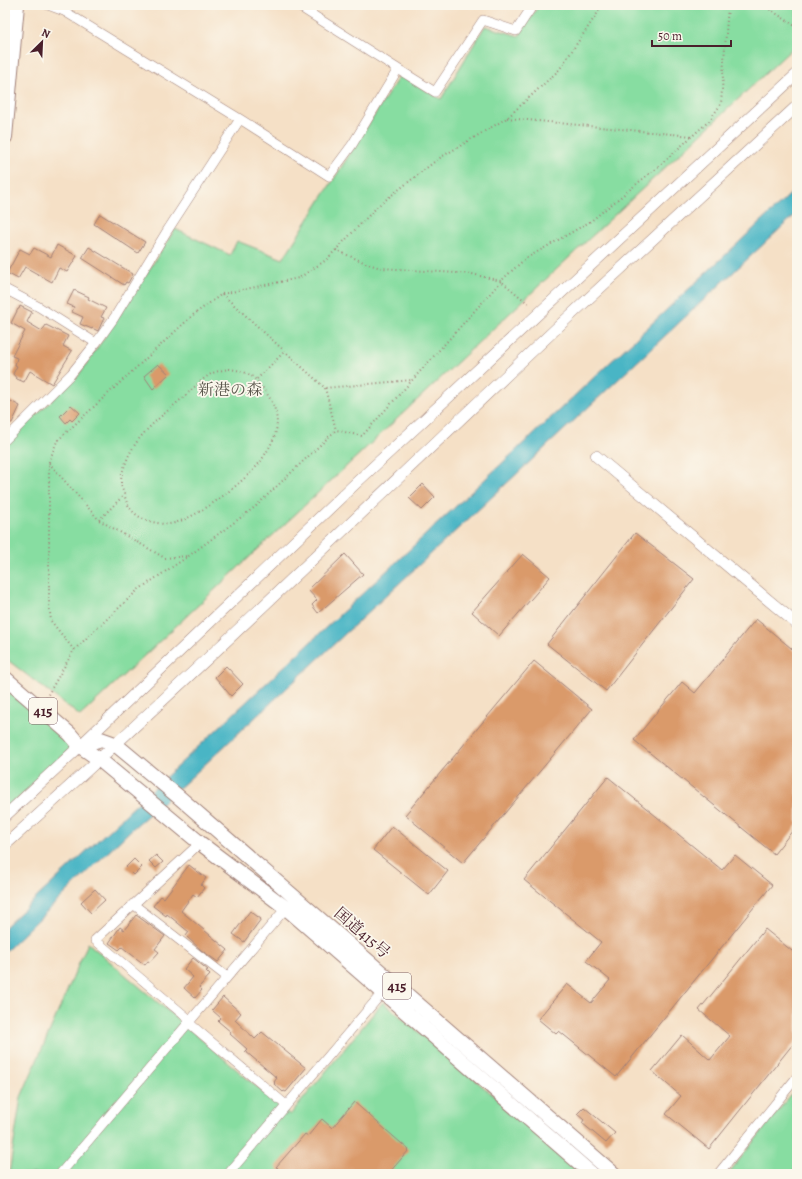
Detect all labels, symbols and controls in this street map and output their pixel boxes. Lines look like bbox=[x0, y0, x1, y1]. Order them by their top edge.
north arrow bbox=[22, 22, 62, 62]
scale bar bbox=[652, 22, 731, 48]
text: N bbox=[39, 25, 53, 42]
text: 50 m bbox=[658, 28, 682, 44]
park label: 新港の森 bbox=[198, 379, 262, 401]
road number: 415 bbox=[29, 698, 57, 724]
street label: 国道415号 bbox=[329, 903, 395, 963]
road number: 415 bbox=[383, 973, 411, 999]

